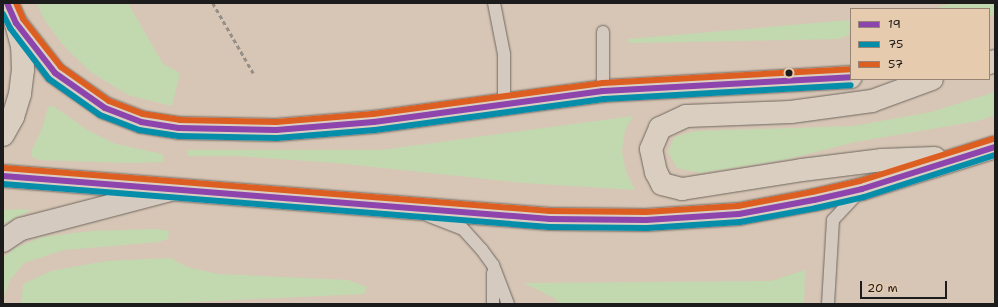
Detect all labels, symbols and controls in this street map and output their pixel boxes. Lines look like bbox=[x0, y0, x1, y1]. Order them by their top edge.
legend bbox=[850, 8, 990, 80]
text: 19 bbox=[888, 16, 901, 32]
text: 75 bbox=[888, 36, 903, 52]
text: 57 bbox=[888, 56, 903, 72]
unlabelled marker bbox=[784, 68, 794, 78]
scale bar bbox=[862, 273, 949, 299]
text: 20 m bbox=[867, 280, 898, 296]

